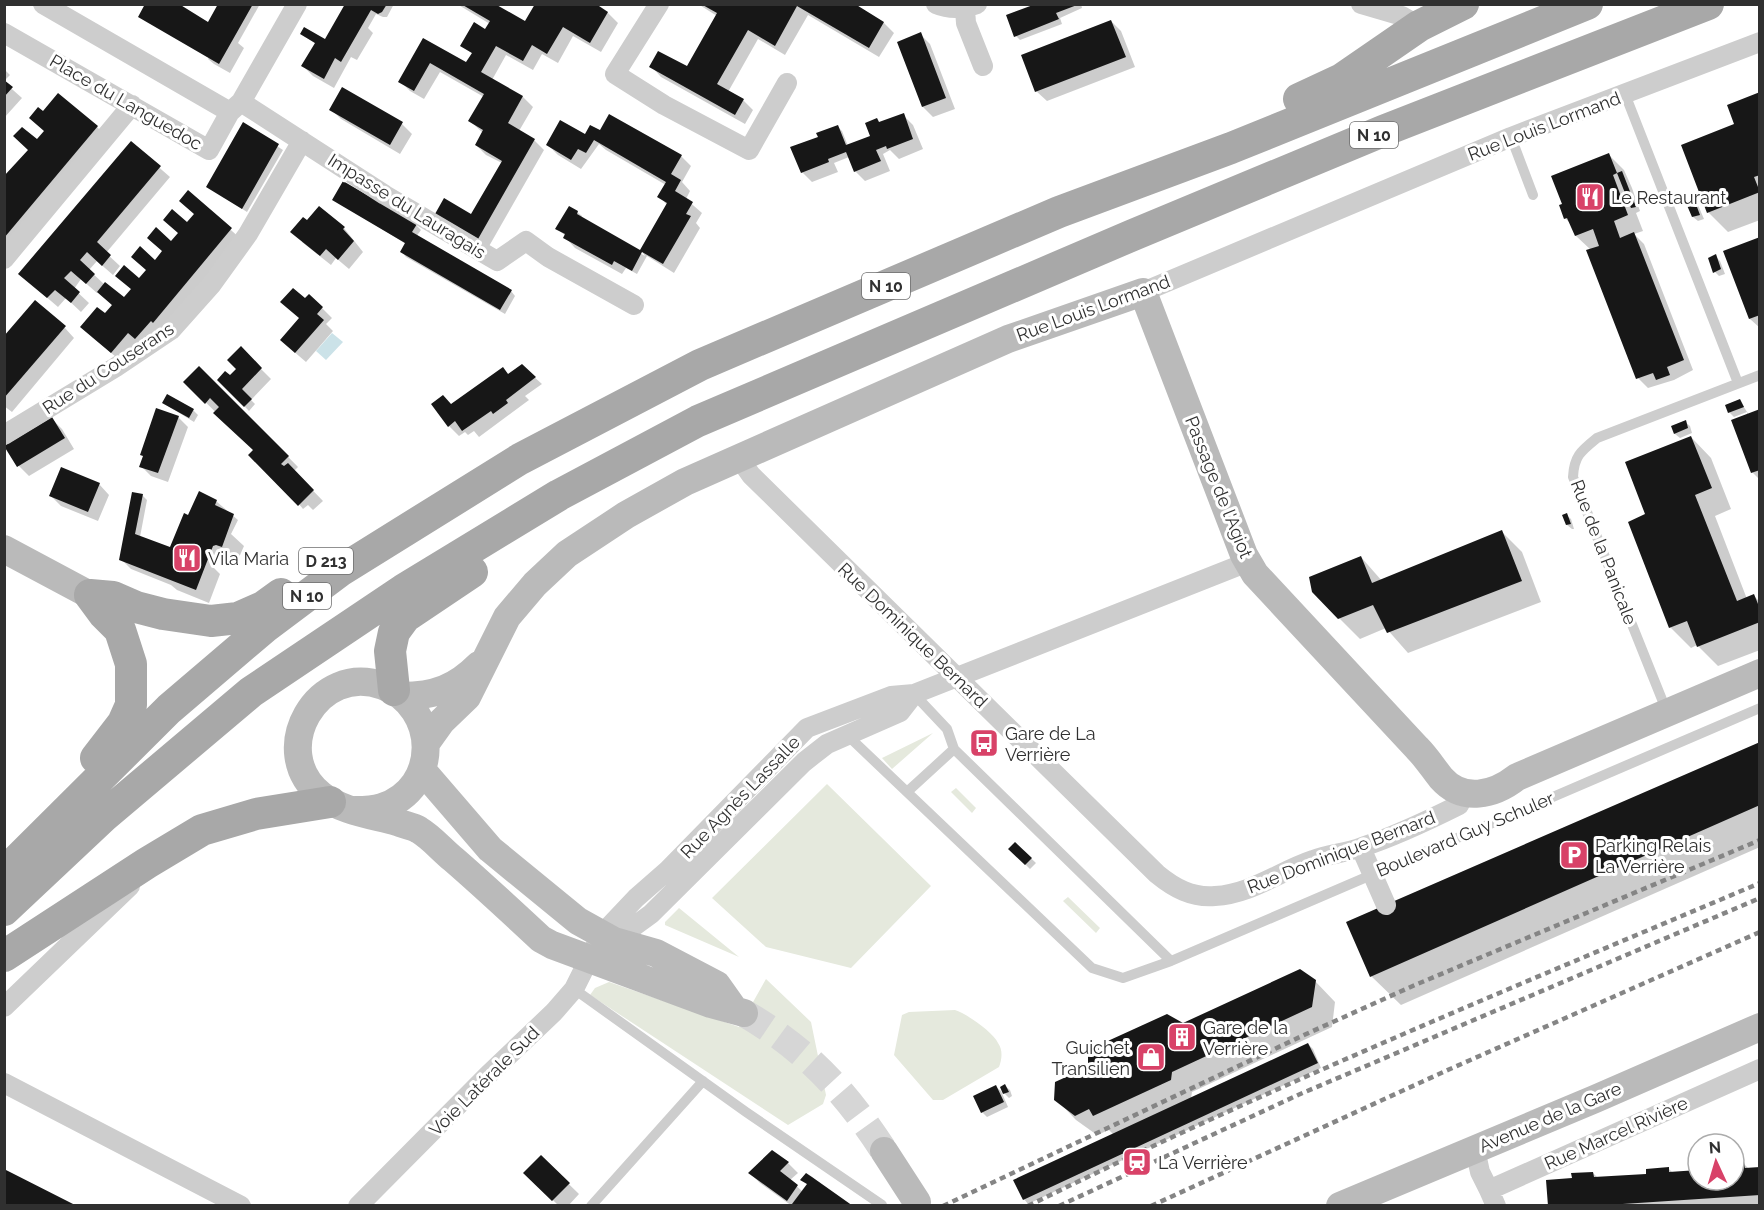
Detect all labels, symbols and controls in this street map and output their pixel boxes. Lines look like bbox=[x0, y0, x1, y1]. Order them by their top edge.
street label: Place du Languedoc bbox=[46, 50, 206, 154]
street label: Rue Louis Lormand bbox=[1465, 87, 1623, 165]
road number: N 10 bbox=[1350, 122, 1398, 148]
street label: Impasse du Lauragais bbox=[324, 149, 490, 263]
restaurant icon: Le Restaurant bbox=[1574, 181, 1606, 213]
place label: Le Restaurant bbox=[1611, 187, 1726, 208]
street label: Rue Louis Lormand bbox=[1013, 270, 1173, 346]
road number: N 10 bbox=[862, 273, 910, 299]
street label: Rue du Couserans bbox=[38, 318, 178, 418]
street label: Passage de l'Agiot bbox=[1181, 413, 1257, 561]
street label: Rue de la Panicale bbox=[1567, 477, 1641, 628]
restaurant icon: Vila Maria bbox=[171, 542, 203, 574]
place label: Vila Maria bbox=[208, 548, 289, 569]
road number: D 213 bbox=[299, 548, 353, 574]
street label: Rue Dominique Bernard bbox=[834, 558, 992, 712]
road number: N 10 bbox=[283, 583, 331, 609]
place label: Gare de La Verrière bbox=[1005, 723, 1096, 765]
bus stop icon: Gare de La Verrière bbox=[968, 727, 1000, 759]
street label: Rue Agnès Lassalle bbox=[676, 731, 804, 863]
street label: Boulevard Guy Schuler bbox=[1373, 787, 1558, 881]
street label: Rue Dominique Bernard bbox=[1244, 806, 1438, 898]
place label: Parking Relais La Verrière bbox=[1595, 835, 1712, 877]
parking icon: Parking Relais La Verrière bbox=[1558, 839, 1590, 871]
place label: Gare de la Verrière bbox=[1203, 1017, 1288, 1059]
building icon: Gare de la Verrière bbox=[1166, 1021, 1198, 1053]
street label: Voie Latérale Sud bbox=[425, 1022, 543, 1140]
place label: Guichet Transilien bbox=[1052, 1037, 1130, 1079]
shop icon: Guichet Transilien bbox=[1135, 1041, 1167, 1073]
street label: Avenue de la Gare bbox=[1476, 1077, 1625, 1156]
street label: Rue Marcel Rivière bbox=[1541, 1092, 1691, 1174]
north arrow bbox=[1686, 1132, 1746, 1192]
text: N bbox=[1708, 1138, 1722, 1157]
station icon: La Verrière bbox=[1121, 1146, 1153, 1178]
place label: La Verrière bbox=[1158, 1152, 1248, 1173]

